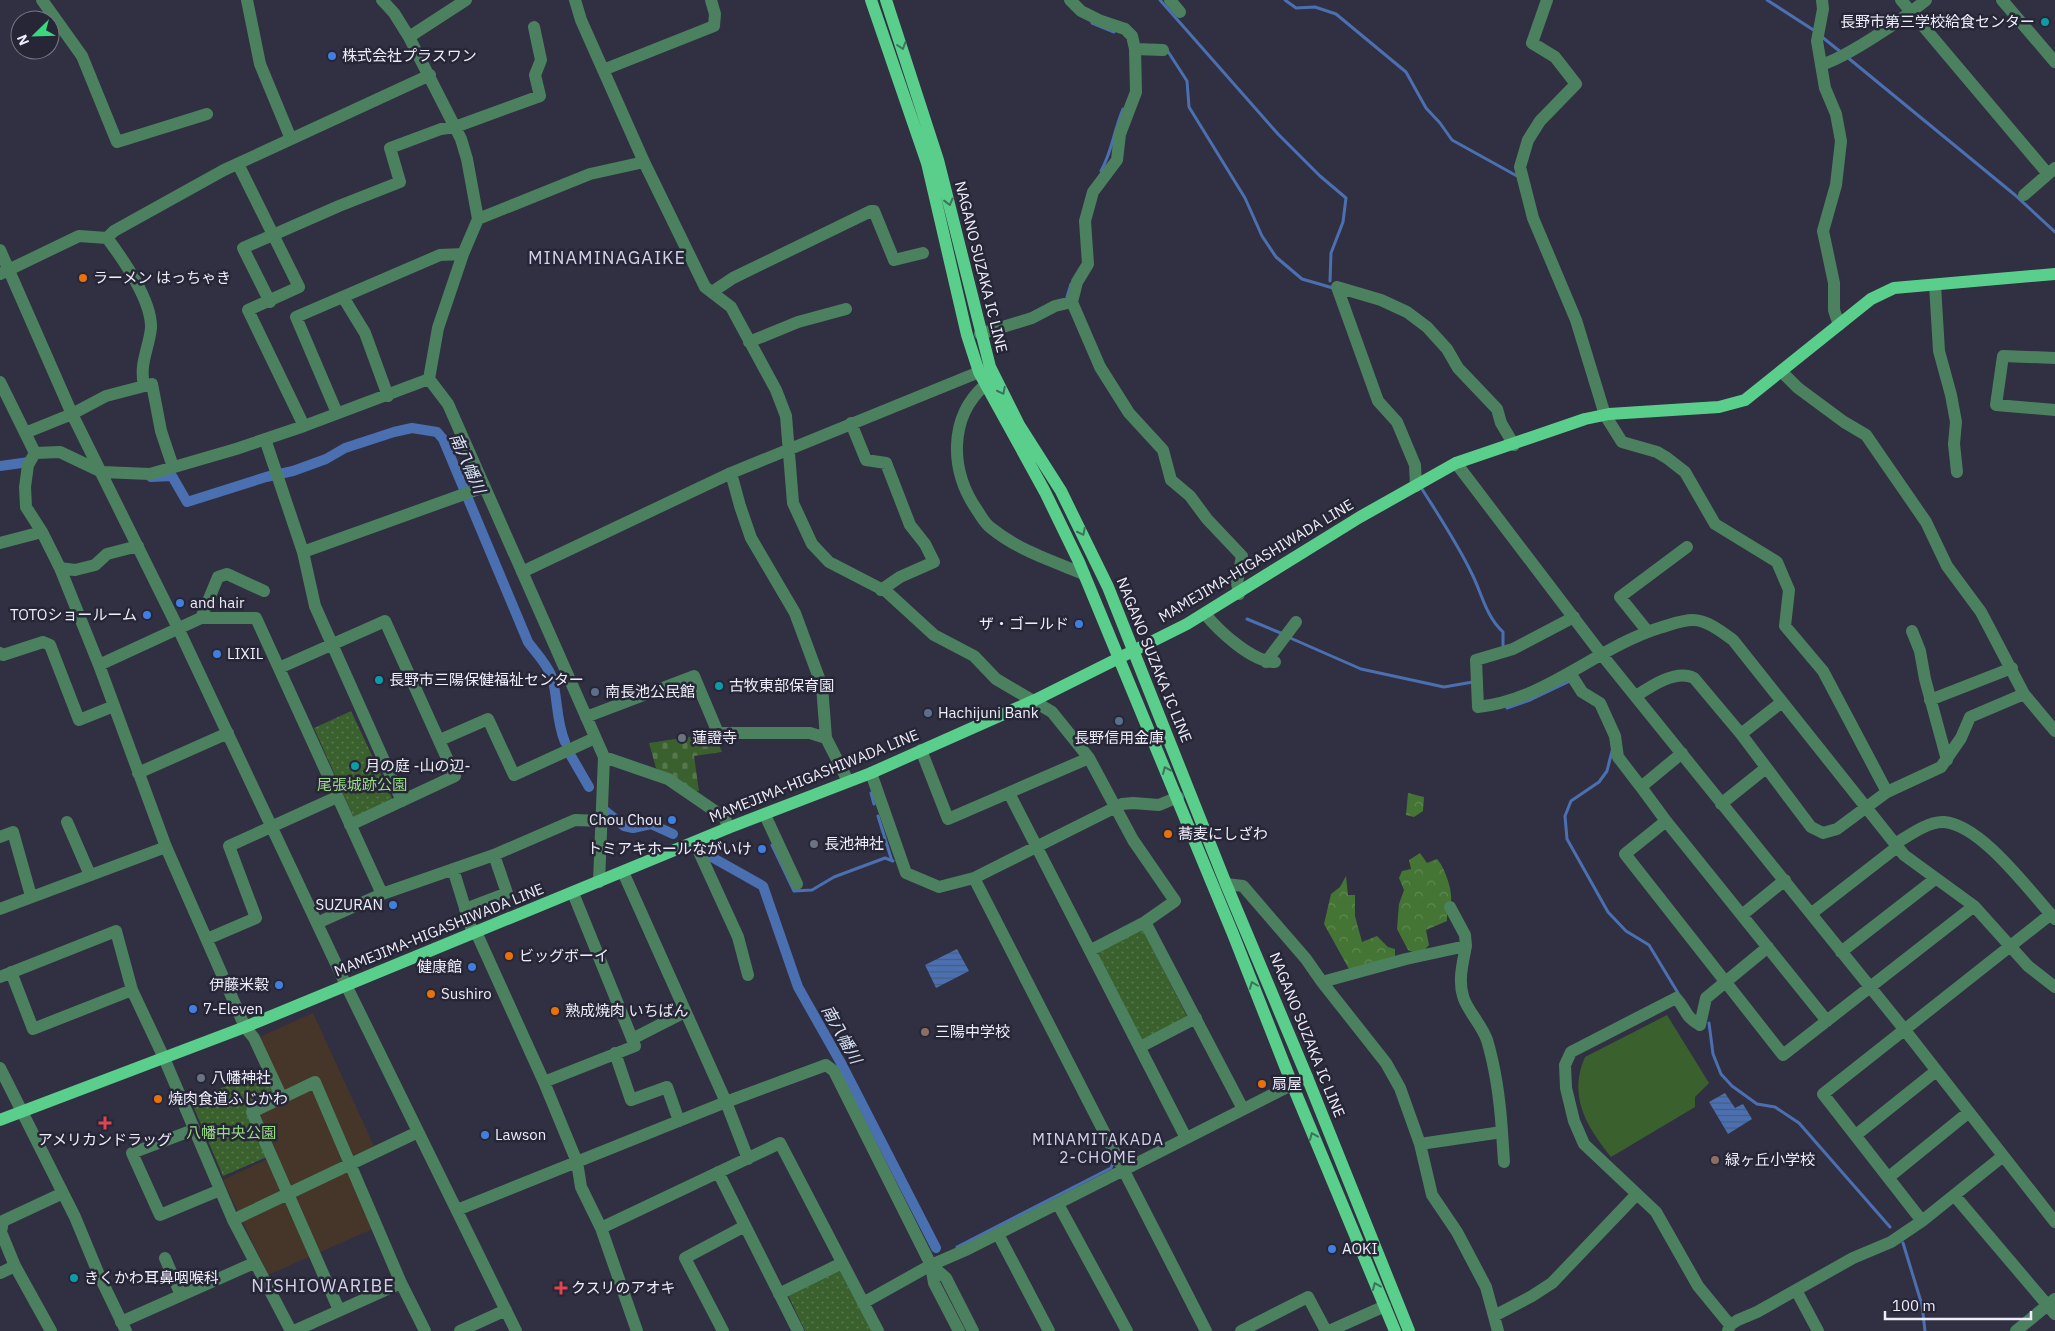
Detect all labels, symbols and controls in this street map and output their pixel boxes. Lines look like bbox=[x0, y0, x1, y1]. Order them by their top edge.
north arrow bbox=[10, 10, 60, 60]
place label: 長野市第三学校給食センター bbox=[1840, 12, 2035, 31]
marker: 長野市第三学校給食センター bbox=[2039, 16, 2051, 28]
text: N bbox=[13, 32, 33, 48]
one-way arrow bbox=[896, 41, 906, 50]
place label: 株式会社プラスワン bbox=[342, 46, 477, 65]
marker: 株式会社プラスワン bbox=[326, 50, 338, 62]
street label: NAGANO SUZAKA IC LINE bbox=[951, 179, 1012, 355]
one-way arrow bbox=[943, 197, 953, 205]
district label: MINAMINAGAIKE bbox=[528, 246, 686, 269]
place label: ラーメン はっちゃき bbox=[93, 268, 231, 287]
marker: ラーメン はっちゃき bbox=[77, 272, 89, 284]
one-way arrow bbox=[996, 386, 1006, 395]
water label: 南八幡川 bbox=[446, 430, 491, 498]
street label: MAMEJIMA-HIGASHIWADA LINE bbox=[1155, 495, 1357, 627]
one-way arrow bbox=[1076, 527, 1086, 536]
street label: NAGANO SUZAKA IC LINE bbox=[1113, 574, 1196, 745]
place label: and hair bbox=[190, 593, 245, 612]
marker: and hair bbox=[174, 597, 186, 609]
place label: TOTOショールーム bbox=[10, 605, 137, 624]
marker: TOTOショールーム bbox=[141, 609, 153, 621]
place label: ザ・ゴールド bbox=[979, 614, 1069, 633]
marker: ザ・ゴールド bbox=[1073, 618, 1085, 630]
place label: LIXIL bbox=[227, 644, 264, 663]
marker: LIXIL bbox=[211, 648, 223, 660]
place label: 長野市三陽保健福祉センター bbox=[389, 670, 584, 689]
marker: 長野市三陽保健福祉センター bbox=[373, 674, 385, 686]
place label: 古牧東部保育園 bbox=[729, 676, 834, 695]
marker: 古牧東部保育園 bbox=[713, 680, 725, 692]
place label: 南長池公民館 bbox=[605, 682, 695, 701]
marker: 南長池公民館 bbox=[589, 686, 601, 698]
place label: Hachijuni Bank bbox=[938, 703, 1039, 722]
marker: Hachijuni Bank bbox=[922, 707, 934, 719]
marker: 長野信用金庫 bbox=[1113, 715, 1125, 727]
street label: MAMEJIMA-HIGASHIWADA LINE bbox=[706, 725, 921, 826]
place label: 蓮證寺 bbox=[692, 728, 737, 747]
place label: 長野信用金庫 bbox=[1074, 728, 1164, 747]
marker: 蓮證寺 bbox=[676, 732, 688, 744]
place label: 月の庭 -山の辺- bbox=[365, 756, 471, 775]
marker: 月の庭 -山の辺- bbox=[349, 760, 361, 772]
one-way arrow bbox=[1161, 766, 1172, 775]
park label: 尾張城跡公園 bbox=[317, 775, 407, 794]
place label: Chou Chou bbox=[589, 810, 662, 829]
marker: Chou Chou bbox=[666, 814, 678, 826]
place label: 蕎麦にしざわ bbox=[1178, 824, 1268, 843]
marker: 蕎麦にしざわ bbox=[1162, 828, 1174, 840]
place label: 長池神社 bbox=[824, 834, 884, 853]
marker: 長池神社 bbox=[808, 838, 820, 850]
place label: トミアキホールながいけ bbox=[587, 839, 752, 858]
marker: トミアキホールながいけ bbox=[756, 843, 768, 855]
street label: MAMEJIMA-HIGASHIWADA LINE bbox=[331, 879, 546, 980]
place label: SUZURAN bbox=[315, 895, 383, 914]
marker: SUZURAN bbox=[387, 899, 399, 911]
place label: ビッグボーイ bbox=[519, 946, 609, 965]
street label: NAGANO SUZAKA IC LINE bbox=[1266, 949, 1349, 1120]
marker: ビッグボーイ bbox=[503, 950, 515, 962]
place label: 健康館 bbox=[417, 957, 462, 976]
marker: 健康館 bbox=[466, 961, 478, 973]
place label: 伊藤米穀 bbox=[209, 975, 269, 994]
marker: 伊藤米穀 bbox=[273, 979, 285, 991]
one-way arrow bbox=[1249, 981, 1259, 990]
place label: Sushiro bbox=[441, 984, 492, 1003]
marker: Sushiro bbox=[425, 988, 437, 1000]
place label: 7-Eleven bbox=[203, 999, 263, 1018]
place label: 熟成焼肉 いちばん bbox=[565, 1001, 689, 1020]
water label: 南八幡川 bbox=[818, 1001, 867, 1069]
marker: 7-Eleven bbox=[187, 1003, 199, 1015]
marker: 熟成焼肉 いちばん bbox=[549, 1005, 561, 1017]
place label: 三陽中学校 bbox=[935, 1022, 1010, 1041]
marker: 三陽中学校 bbox=[919, 1026, 931, 1038]
place label: 八幡神社 bbox=[211, 1068, 271, 1087]
marker: 八幡神社 bbox=[195, 1072, 207, 1084]
place label: 扇屋 bbox=[1272, 1074, 1302, 1093]
marker: 扇屋 bbox=[1256, 1078, 1268, 1090]
place label: 焼肉食道ふじかわ bbox=[168, 1089, 288, 1108]
marker: 焼肉食道ふじかわ bbox=[152, 1093, 164, 1105]
marker: アメリカンドラッグ bbox=[99, 1117, 111, 1129]
park label: 八幡中央公園 bbox=[186, 1123, 276, 1142]
place label: Lawson bbox=[495, 1125, 546, 1144]
marker: Lawson bbox=[479, 1129, 491, 1141]
district label: MINAMITAKADA 2-CHOME bbox=[1032, 1129, 1164, 1167]
place label: アメリカンドラッグ bbox=[38, 1130, 172, 1149]
one-way arrow bbox=[1309, 1132, 1320, 1141]
place label: 緑ヶ丘小学校 bbox=[1725, 1150, 1815, 1169]
marker: 緑ヶ丘小学校 bbox=[1709, 1154, 1721, 1166]
place label: AOKI bbox=[1342, 1239, 1378, 1258]
marker: AOKI bbox=[1326, 1243, 1338, 1255]
place label: きくかわ耳鼻咽喉科 bbox=[84, 1268, 219, 1287]
marker: きくかわ耳鼻咽喉科 bbox=[68, 1272, 80, 1284]
district label: NISHIOWARIBE bbox=[251, 1274, 395, 1297]
place label: クスリのアオキ bbox=[571, 1278, 676, 1297]
marker: クスリのアオキ bbox=[555, 1282, 567, 1294]
one-way arrow bbox=[1372, 1282, 1383, 1291]
scale bar bbox=[1885, 1288, 2031, 1320]
text: 100 m bbox=[1892, 1296, 1936, 1315]

